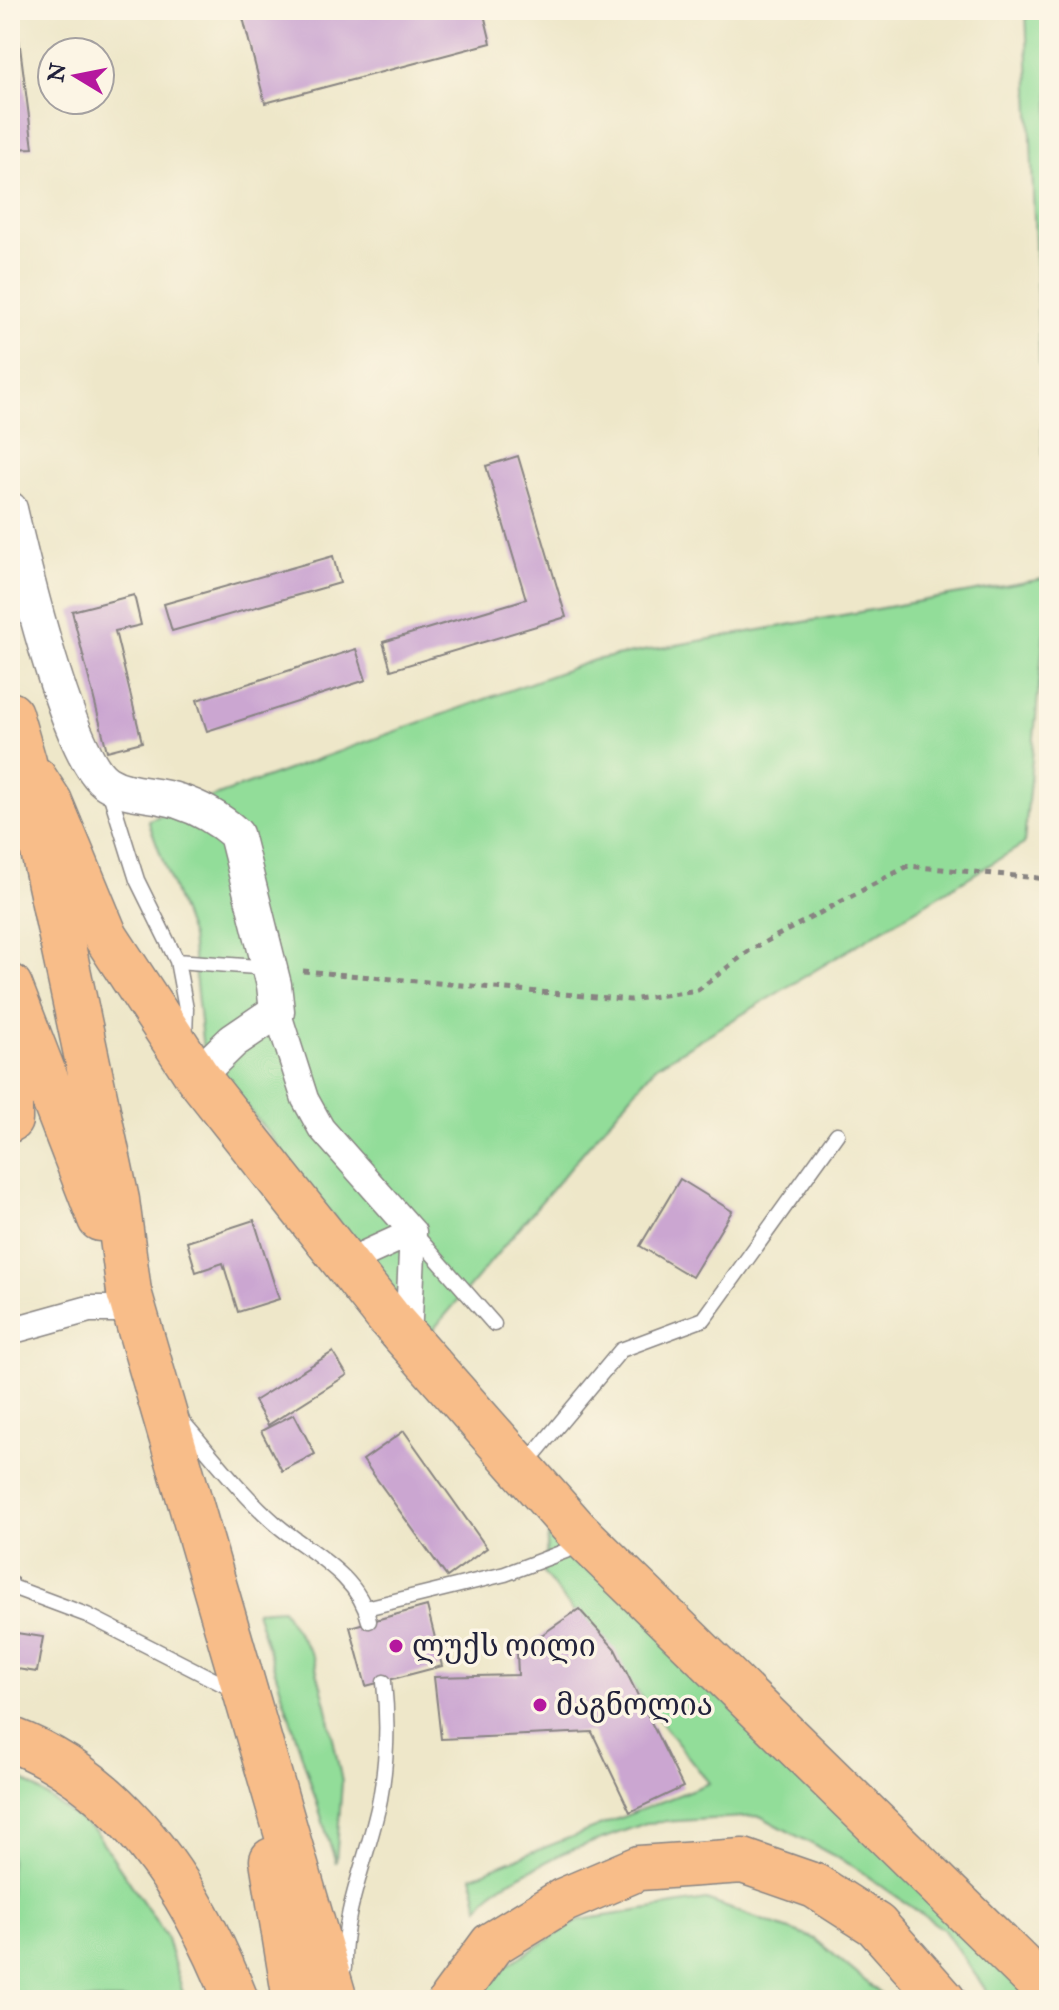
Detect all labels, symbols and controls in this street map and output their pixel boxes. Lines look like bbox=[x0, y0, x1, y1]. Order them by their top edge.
north arrow bbox=[36, 36, 116, 116]
text: N bbox=[42, 61, 72, 84]
place label: ლუქს ოილი bbox=[412, 1628, 596, 1664]
marker: ლუქს ოილი bbox=[387, 1637, 405, 1655]
place label: მაგნოლია bbox=[556, 1687, 713, 1723]
marker: მაგნოლია bbox=[531, 1696, 549, 1714]

